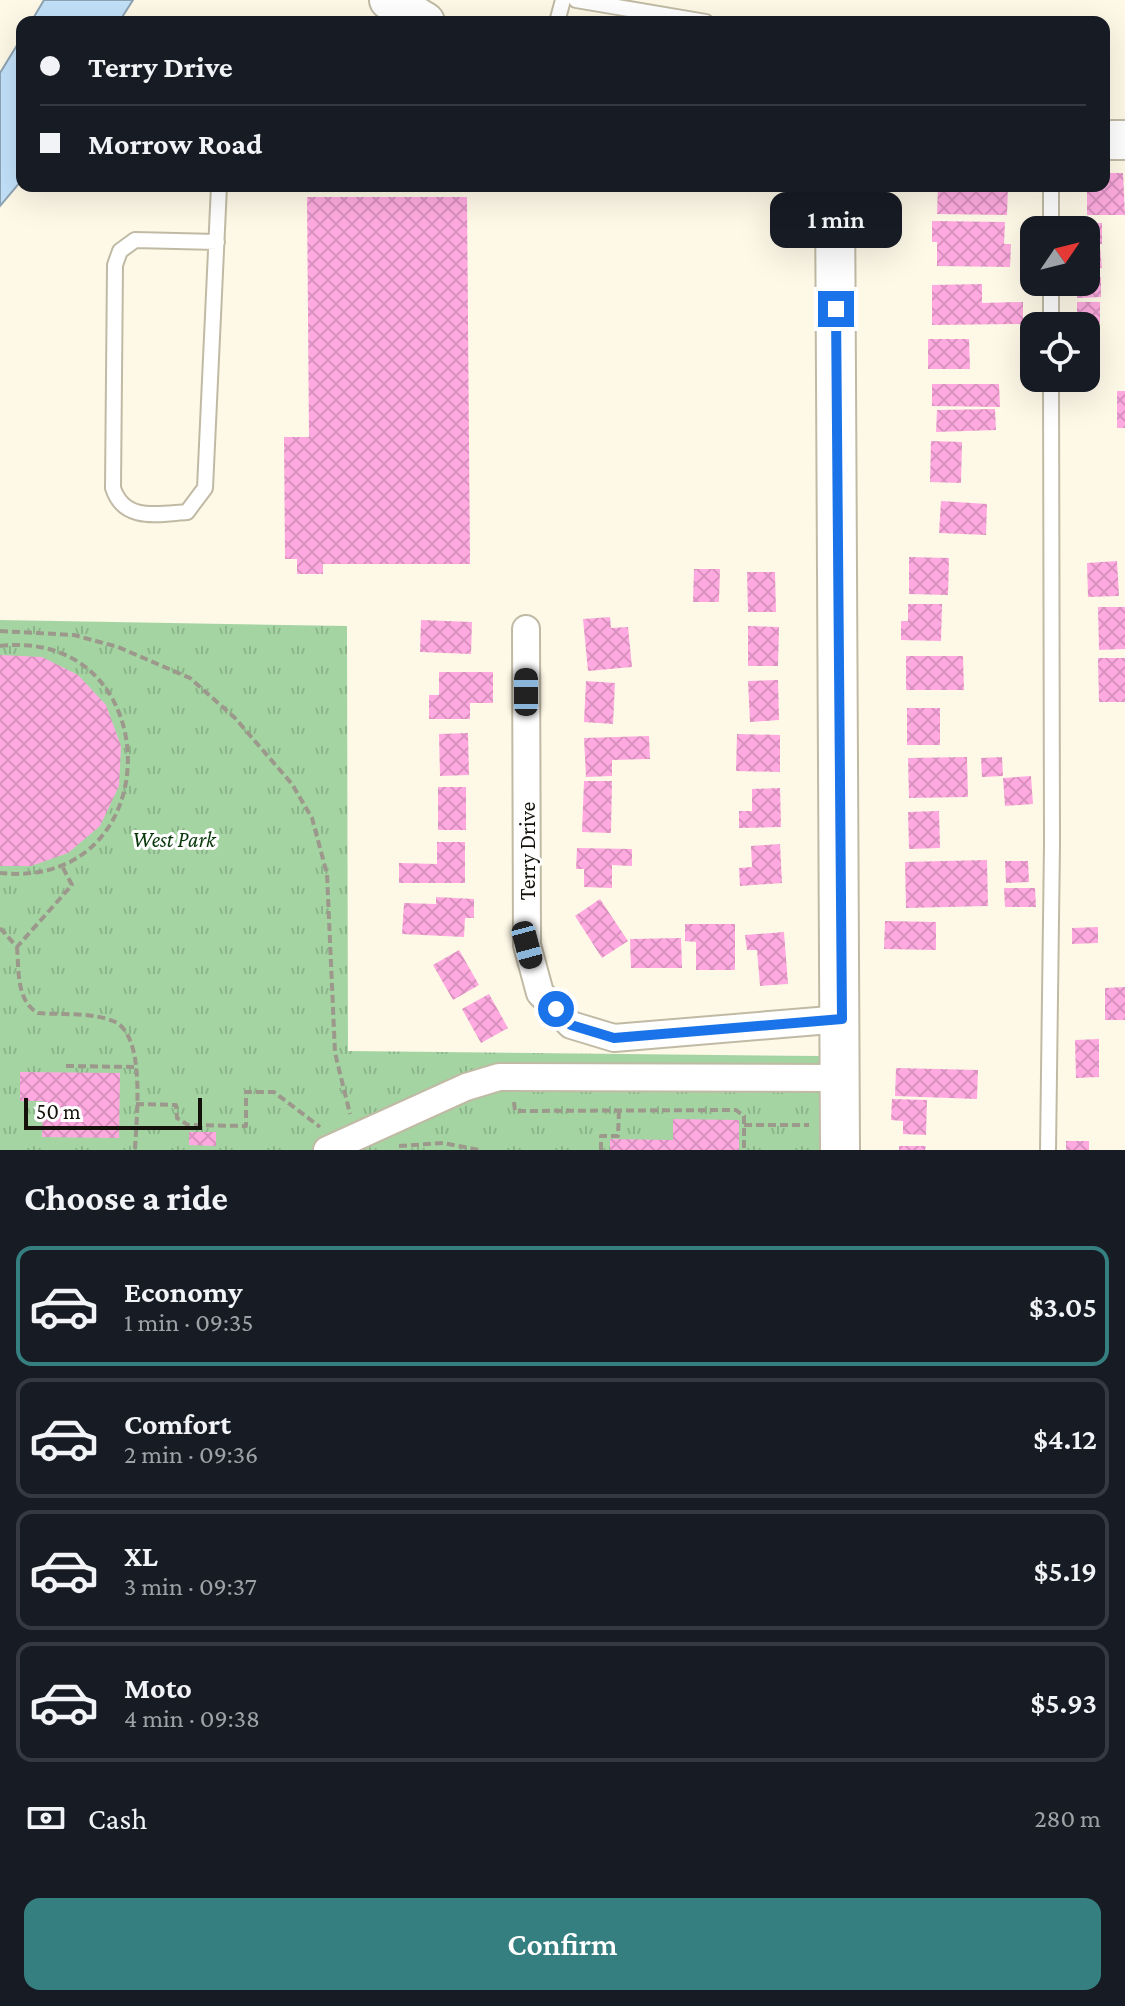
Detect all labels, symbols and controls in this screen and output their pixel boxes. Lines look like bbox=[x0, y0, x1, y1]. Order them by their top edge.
text: Terry Drive bbox=[88, 50, 233, 83]
text: Morrow Road bbox=[88, 127, 262, 160]
callout: 1 min bbox=[770, 193, 902, 249]
text: 1 min bbox=[807, 205, 865, 234]
north arrow bbox=[1020, 216, 1100, 296]
map controls bbox=[1020, 216, 1100, 392]
route end bbox=[818, 291, 854, 327]
button: locate bbox=[1020, 312, 1100, 392]
car bbox=[514, 668, 538, 716]
street label: Terry Drive bbox=[515, 802, 540, 900]
park label: West Park bbox=[132, 827, 217, 852]
car bbox=[509, 919, 545, 971]
route start bbox=[538, 991, 574, 1027]
scale bar bbox=[24, 1094, 202, 1130]
text: 50 m bbox=[36, 1099, 81, 1124]
text: Choose a ride bbox=[24, 1178, 228, 1218]
icon: car bbox=[28, 1270, 100, 1342]
text: Economy bbox=[124, 1275, 243, 1308]
text: $3.05 bbox=[1029, 1290, 1097, 1323]
text: 1 min · 09:35 bbox=[124, 1308, 254, 1337]
icon: car bbox=[28, 1402, 100, 1474]
text: Comfort bbox=[124, 1407, 231, 1440]
text: $4.12 bbox=[1033, 1422, 1097, 1455]
text: 2 min · 09:36 bbox=[124, 1440, 258, 1469]
icon: car bbox=[28, 1534, 100, 1606]
text: XL bbox=[124, 1539, 158, 1572]
text: $5.19 bbox=[1034, 1554, 1097, 1587]
text: 3 min · 09:37 bbox=[124, 1572, 257, 1601]
icon: car bbox=[28, 1666, 100, 1738]
text: Moto bbox=[124, 1671, 192, 1704]
text: $5.93 bbox=[1031, 1686, 1097, 1719]
text: 4 min · 09:38 bbox=[124, 1704, 260, 1733]
icon: cash bbox=[24, 1796, 68, 1840]
text: Cash bbox=[88, 1802, 147, 1835]
text: 280 m bbox=[1034, 1804, 1101, 1833]
button: Confirm bbox=[24, 1898, 1101, 1990]

